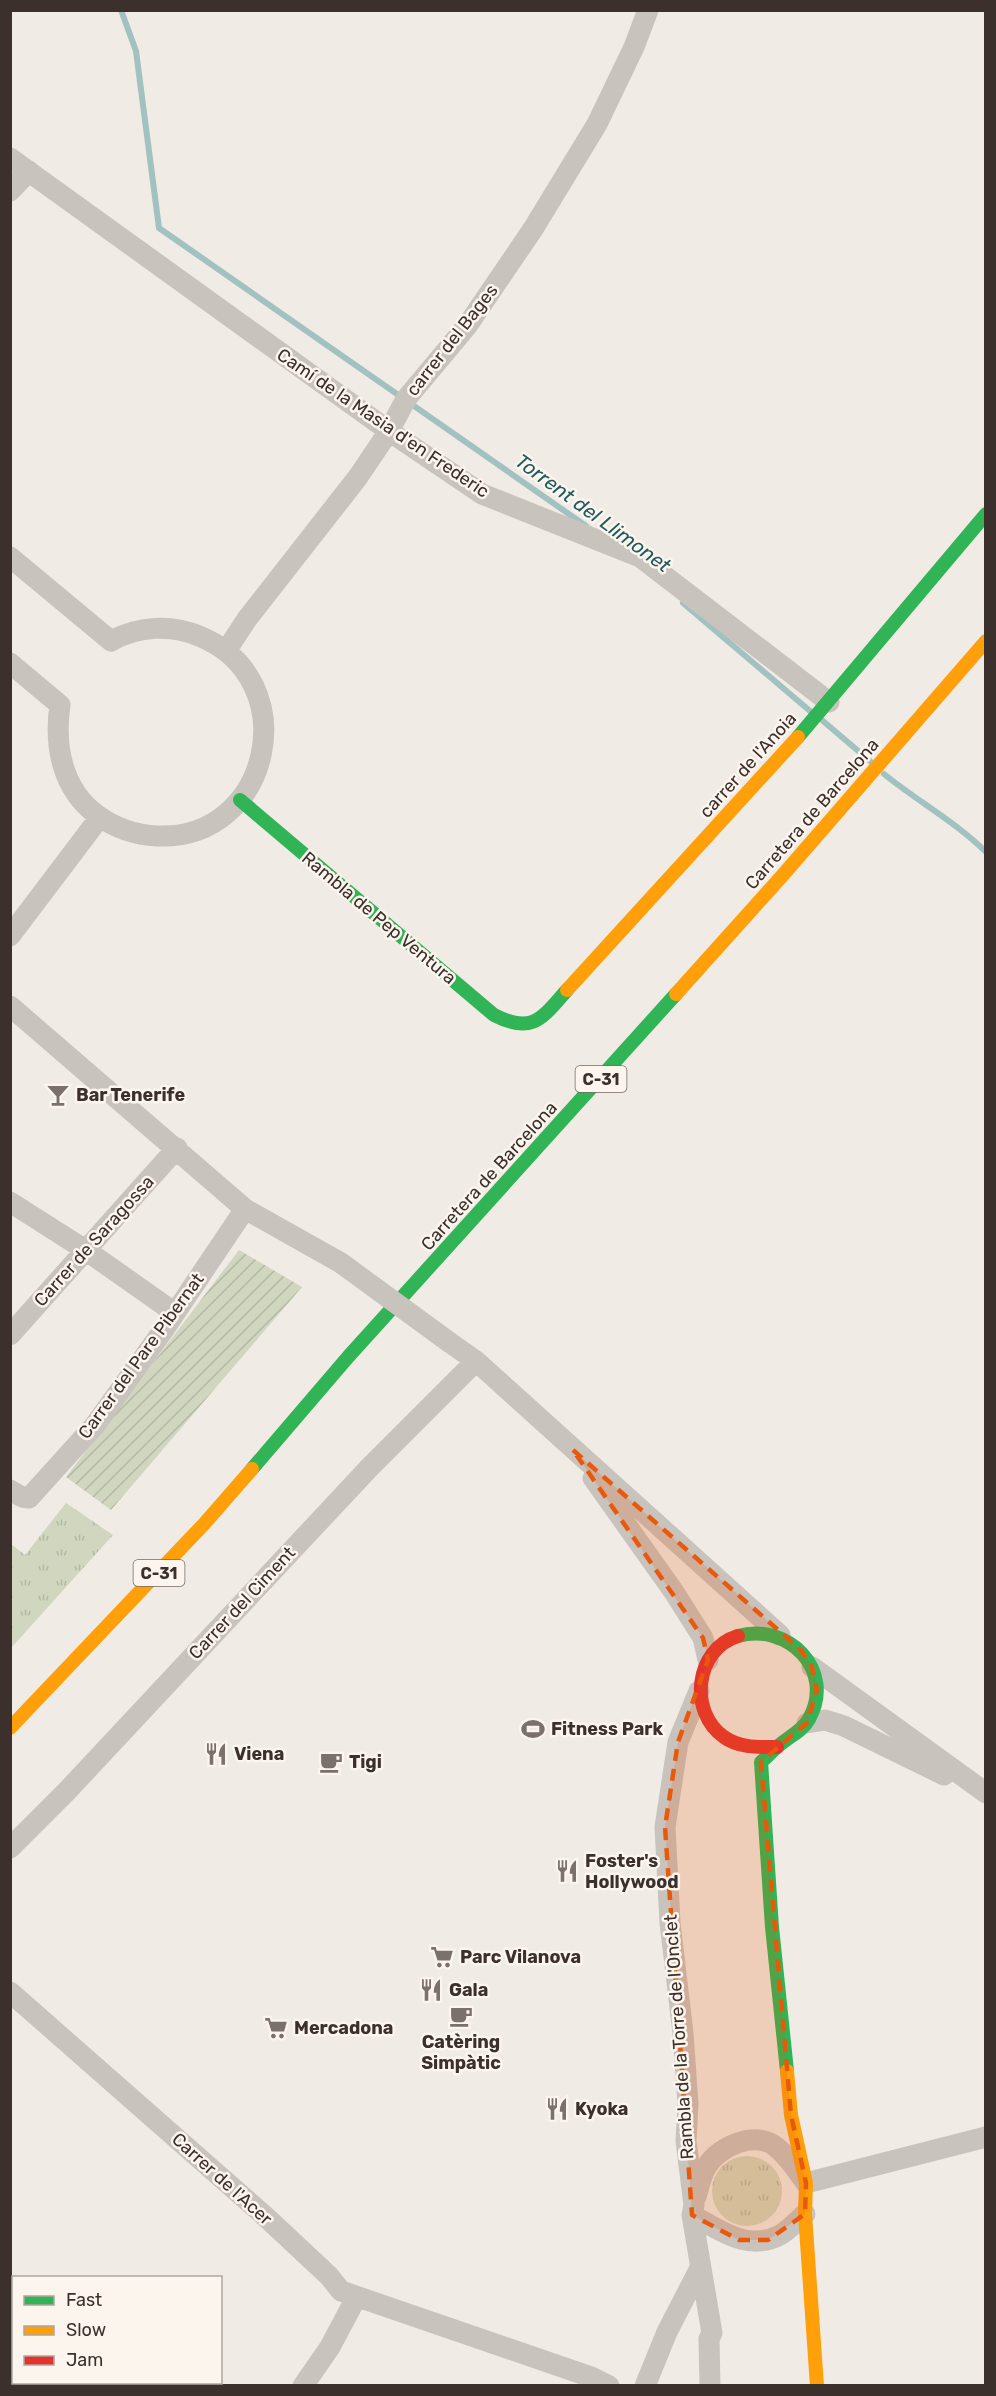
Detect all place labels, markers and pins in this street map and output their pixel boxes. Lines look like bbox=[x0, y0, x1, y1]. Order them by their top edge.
bar icon: Bar Tenerife bbox=[45, 1082, 71, 1108]
place label: Bar Tenerife bbox=[76, 1084, 185, 1106]
sports icon: Fitness Park bbox=[520, 1716, 546, 1742]
place label: Fitness Park bbox=[551, 1718, 663, 1740]
restaurant icon: Viena bbox=[203, 1741, 229, 1767]
place label: Viena bbox=[234, 1743, 284, 1765]
cafe icon: Tigi bbox=[318, 1749, 344, 1775]
place label: Tigi bbox=[349, 1751, 382, 1773]
place label: Foster's Hollywood bbox=[585, 1850, 679, 1893]
restaurant icon: Foster's Hollywood bbox=[554, 1858, 580, 1884]
supermarket icon: Parc Vilanova bbox=[429, 1944, 455, 1970]
place label: Parc Vilanova bbox=[460, 1946, 581, 1968]
restaurant icon: Gala bbox=[418, 1977, 444, 2003]
place label: Gala bbox=[449, 1979, 488, 2001]
cafe icon: Catèring Simpàtic bbox=[448, 2003, 474, 2029]
supermarket icon: Mercadona bbox=[263, 2015, 289, 2041]
place label: Mercadona bbox=[294, 2017, 393, 2039]
place label: Catèring Simpàtic bbox=[421, 2031, 501, 2074]
restaurant icon: Kyoka bbox=[544, 2096, 570, 2122]
place label: Kyoka bbox=[575, 2098, 628, 2120]

